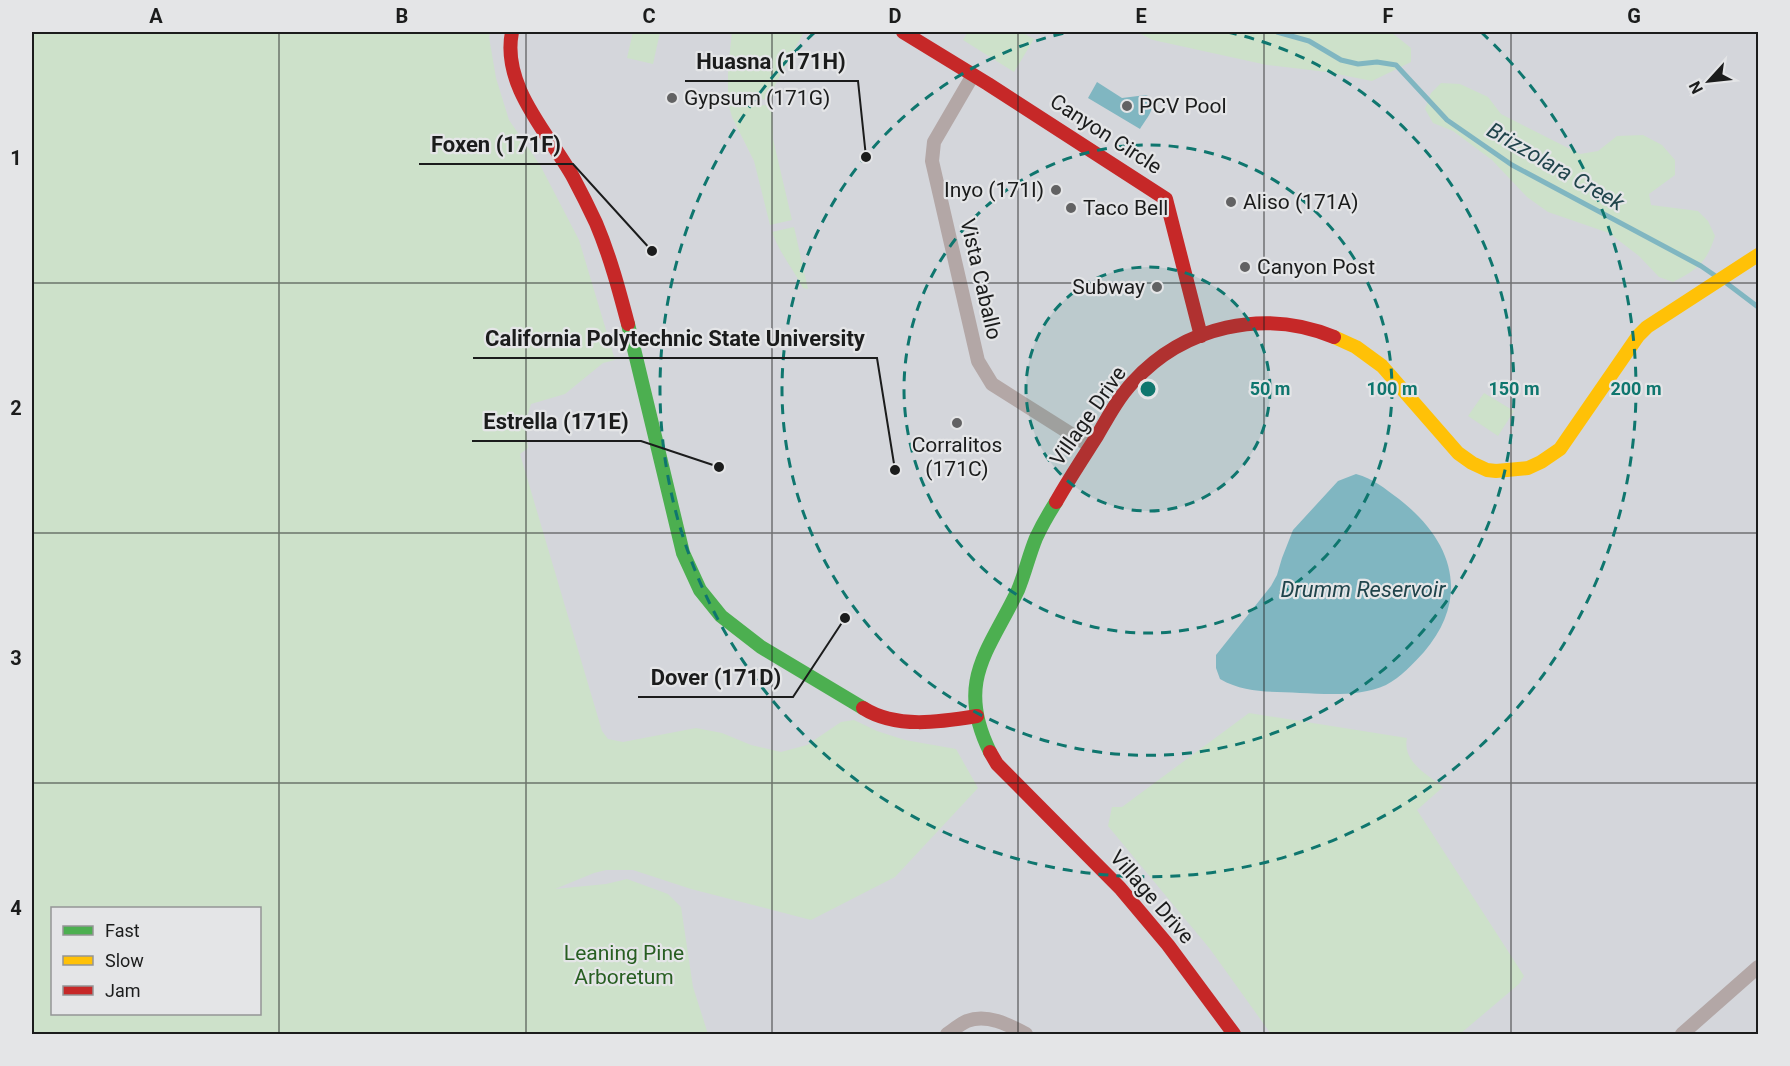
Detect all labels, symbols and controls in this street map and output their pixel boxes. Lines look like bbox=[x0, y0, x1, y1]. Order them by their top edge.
text: A bbox=[149, 4, 163, 28]
text: B bbox=[396, 4, 408, 28]
text: C bbox=[642, 4, 656, 28]
text: D bbox=[889, 4, 902, 28]
text: E bbox=[1135, 4, 1147, 28]
text: F bbox=[1383, 4, 1394, 28]
text: G bbox=[1627, 4, 1641, 28]
callout: Huasna (171H) bbox=[685, 41, 858, 81]
text: Huasna (171H) bbox=[696, 49, 846, 74]
north arrow bbox=[1679, 51, 1739, 111]
text: N bbox=[1685, 78, 1707, 97]
place label: Gypsum (171G) bbox=[684, 86, 830, 110]
street label: Canyon Circle bbox=[1046, 89, 1166, 179]
marker: Gypsum (171G) bbox=[665, 91, 679, 105]
place label: PCV Pool bbox=[1139, 94, 1227, 118]
marker: PCV Pool bbox=[1120, 99, 1134, 113]
water label: Brizzolara Creek bbox=[1483, 117, 1630, 216]
callout: Foxen (171F) bbox=[419, 124, 573, 164]
text: Foxen (171F) bbox=[431, 132, 561, 157]
text: 1 bbox=[10, 146, 22, 170]
place label: Inyo (171I) bbox=[944, 178, 1044, 202]
marker: Inyo (171I) bbox=[1049, 183, 1063, 197]
place label: Aliso (171A) bbox=[1243, 190, 1359, 214]
marker: Aliso (171A) bbox=[1224, 195, 1238, 209]
place label: Taco Bell bbox=[1083, 196, 1168, 220]
marker: Taco Bell bbox=[1064, 201, 1078, 215]
street label: Vista Caballo bbox=[955, 216, 1007, 342]
place label: Canyon Post bbox=[1257, 255, 1375, 279]
marker: Canyon Post bbox=[1238, 260, 1252, 274]
place label: Subway bbox=[1072, 275, 1145, 299]
marker: Subway bbox=[1150, 280, 1164, 294]
callout: California Polytechnic State University bbox=[473, 318, 877, 358]
text: California Polytechnic State University bbox=[485, 326, 866, 351]
street label: Village Drive bbox=[1045, 362, 1131, 470]
text: 50 m bbox=[1250, 378, 1290, 399]
text: 100 m bbox=[1366, 378, 1418, 399]
text: 150 m bbox=[1488, 378, 1540, 399]
text: 200 m bbox=[1610, 378, 1662, 399]
centre of rings bbox=[1138, 379, 1158, 399]
text: 2 bbox=[10, 396, 22, 420]
callout: Estrella (171E) bbox=[472, 401, 641, 441]
text: Estrella (171E) bbox=[483, 409, 629, 434]
marker: Corralitos (171C) bbox=[950, 416, 964, 430]
place label: Corralitos (171C) bbox=[912, 433, 1002, 481]
water label: Drumm Reservoir bbox=[1281, 577, 1446, 602]
text: 3 bbox=[10, 646, 22, 670]
callout: Dover (171D) bbox=[638, 657, 793, 697]
text: Dover (171D) bbox=[651, 665, 781, 690]
street label: Village Drive bbox=[1105, 846, 1199, 948]
text: 4 bbox=[10, 896, 22, 920]
legend bbox=[51, 907, 261, 1015]
text: Fast bbox=[105, 920, 140, 941]
park label: Leaning Pine Arboretum bbox=[564, 941, 684, 989]
text: Slow bbox=[105, 950, 144, 971]
text: Jam bbox=[105, 980, 141, 1001]

